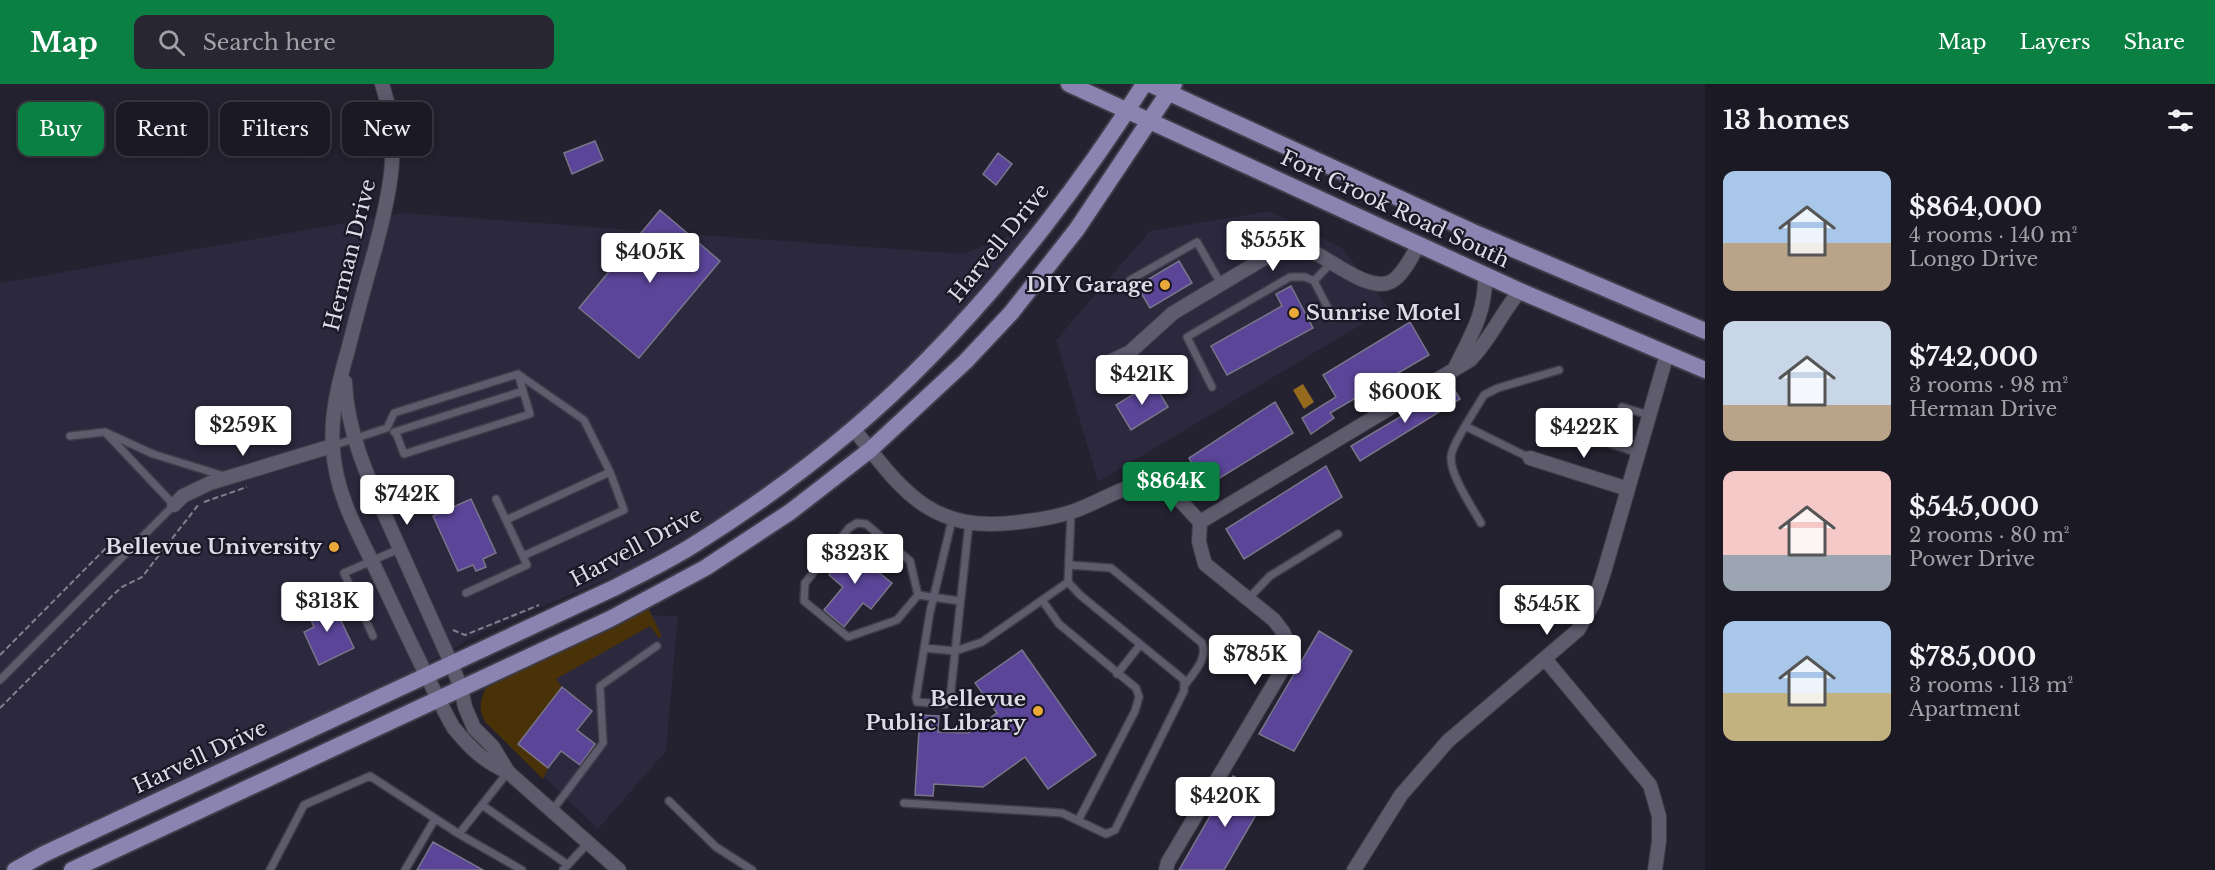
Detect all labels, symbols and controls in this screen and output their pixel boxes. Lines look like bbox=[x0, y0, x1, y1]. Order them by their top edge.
search box bbox=[134, 15, 554, 69]
text: Map bbox=[30, 25, 98, 60]
icon: search bbox=[155, 26, 188, 59]
text: Search here bbox=[203, 29, 336, 56]
text: Map bbox=[1938, 29, 1987, 55]
text: Layers bbox=[2020, 29, 2091, 55]
text: Share bbox=[2124, 29, 2185, 55]
chip: Buy bbox=[18, 102, 104, 156]
chip: Rent bbox=[116, 102, 208, 156]
chip: Filters bbox=[220, 102, 330, 156]
chip: New bbox=[342, 102, 432, 156]
text: 13 homes bbox=[1723, 104, 1850, 136]
icon: filters bbox=[2164, 104, 2197, 137]
street label: Fort Crook Road South bbox=[1277, 145, 1513, 273]
street label: Herman Drive bbox=[319, 176, 381, 334]
street label: Harvell Drive bbox=[943, 178, 1055, 308]
text: $864,000 bbox=[1909, 191, 2042, 223]
icon: home bbox=[1771, 195, 1843, 267]
pin: $555K bbox=[1231, 221, 1315, 272]
text: 4 rooms · 140 m² bbox=[1909, 223, 2077, 247]
text: $555K bbox=[1240, 228, 1306, 252]
pin: $405K bbox=[608, 233, 692, 284]
text: $405K bbox=[615, 240, 685, 264]
text: Longo Drive bbox=[1909, 247, 2038, 271]
place label: DIY Garage bbox=[1026, 272, 1153, 298]
marker: DIY Garage bbox=[1158, 278, 1172, 292]
place label: Sunrise Motel bbox=[1306, 300, 1461, 326]
marker: Sunrise Motel bbox=[1287, 306, 1301, 320]
text: $742,000 bbox=[1909, 341, 2038, 373]
icon: home bbox=[1771, 345, 1843, 417]
pin: $421K bbox=[1100, 355, 1184, 406]
text: $421K bbox=[1110, 362, 1174, 386]
pin: $600K bbox=[1363, 373, 1447, 424]
text: 3 rooms · 98 m² bbox=[1909, 373, 2068, 397]
text: $600K bbox=[1369, 380, 1442, 404]
text: Herman Drive bbox=[1909, 397, 2057, 421]
pin: $259K bbox=[201, 406, 285, 457]
pin: $422K bbox=[1542, 408, 1626, 459]
text: $259K bbox=[209, 413, 277, 437]
text: $422K bbox=[1550, 415, 1618, 439]
pin: $864K bbox=[1129, 462, 1213, 513]
text: $864K bbox=[1137, 469, 1205, 493]
pin: $742K bbox=[365, 475, 449, 526]
text: $742K bbox=[374, 482, 440, 506]
text: $545,000 bbox=[1909, 491, 2039, 523]
icon: home bbox=[1771, 495, 1843, 567]
street label: Harvell Drive bbox=[566, 501, 706, 593]
text: 2 rooms · 80 m² bbox=[1909, 523, 2070, 547]
place label: Bellevue University bbox=[105, 534, 322, 560]
pin: $323K bbox=[813, 534, 897, 585]
marker: Bellevue University bbox=[327, 540, 341, 554]
text: $323K bbox=[821, 541, 889, 565]
text: Power Drive bbox=[1909, 547, 2035, 571]
pin: $313K bbox=[285, 582, 369, 633]
pin: $545K bbox=[1505, 585, 1589, 636]
text: $313K bbox=[295, 589, 359, 613]
text: $545K bbox=[1514, 592, 1580, 616]
pin: $785K bbox=[1213, 635, 1297, 686]
text: $785,000 bbox=[1909, 641, 2036, 673]
text: $785K bbox=[1223, 642, 1287, 666]
icon: home bbox=[1771, 645, 1843, 717]
text: 3 rooms · 113 m² bbox=[1909, 673, 2073, 697]
place label: Bellevue Public Library bbox=[865, 686, 1026, 736]
text: Apartment bbox=[1909, 697, 2020, 721]
marker: Bellevue Public Library bbox=[1031, 704, 1045, 718]
street label: Harvell Drive bbox=[129, 715, 271, 799]
pin: $420K bbox=[1183, 777, 1267, 828]
text: $420K bbox=[1190, 784, 1260, 808]

